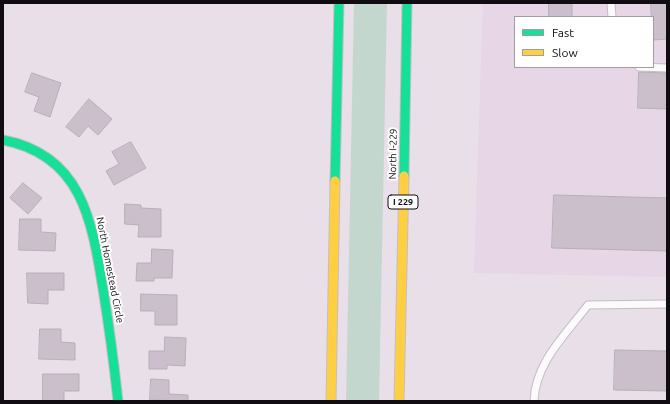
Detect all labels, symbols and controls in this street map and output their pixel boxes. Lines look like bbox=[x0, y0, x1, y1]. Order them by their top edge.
legend bbox=[514, 16, 654, 68]
text: Fast bbox=[552, 26, 574, 39]
text: Slow bbox=[552, 46, 578, 59]
street label: North I-229 bbox=[387, 128, 399, 180]
road number: I 229 bbox=[388, 195, 418, 209]
street label: North Homestead Circle bbox=[94, 216, 126, 324]

